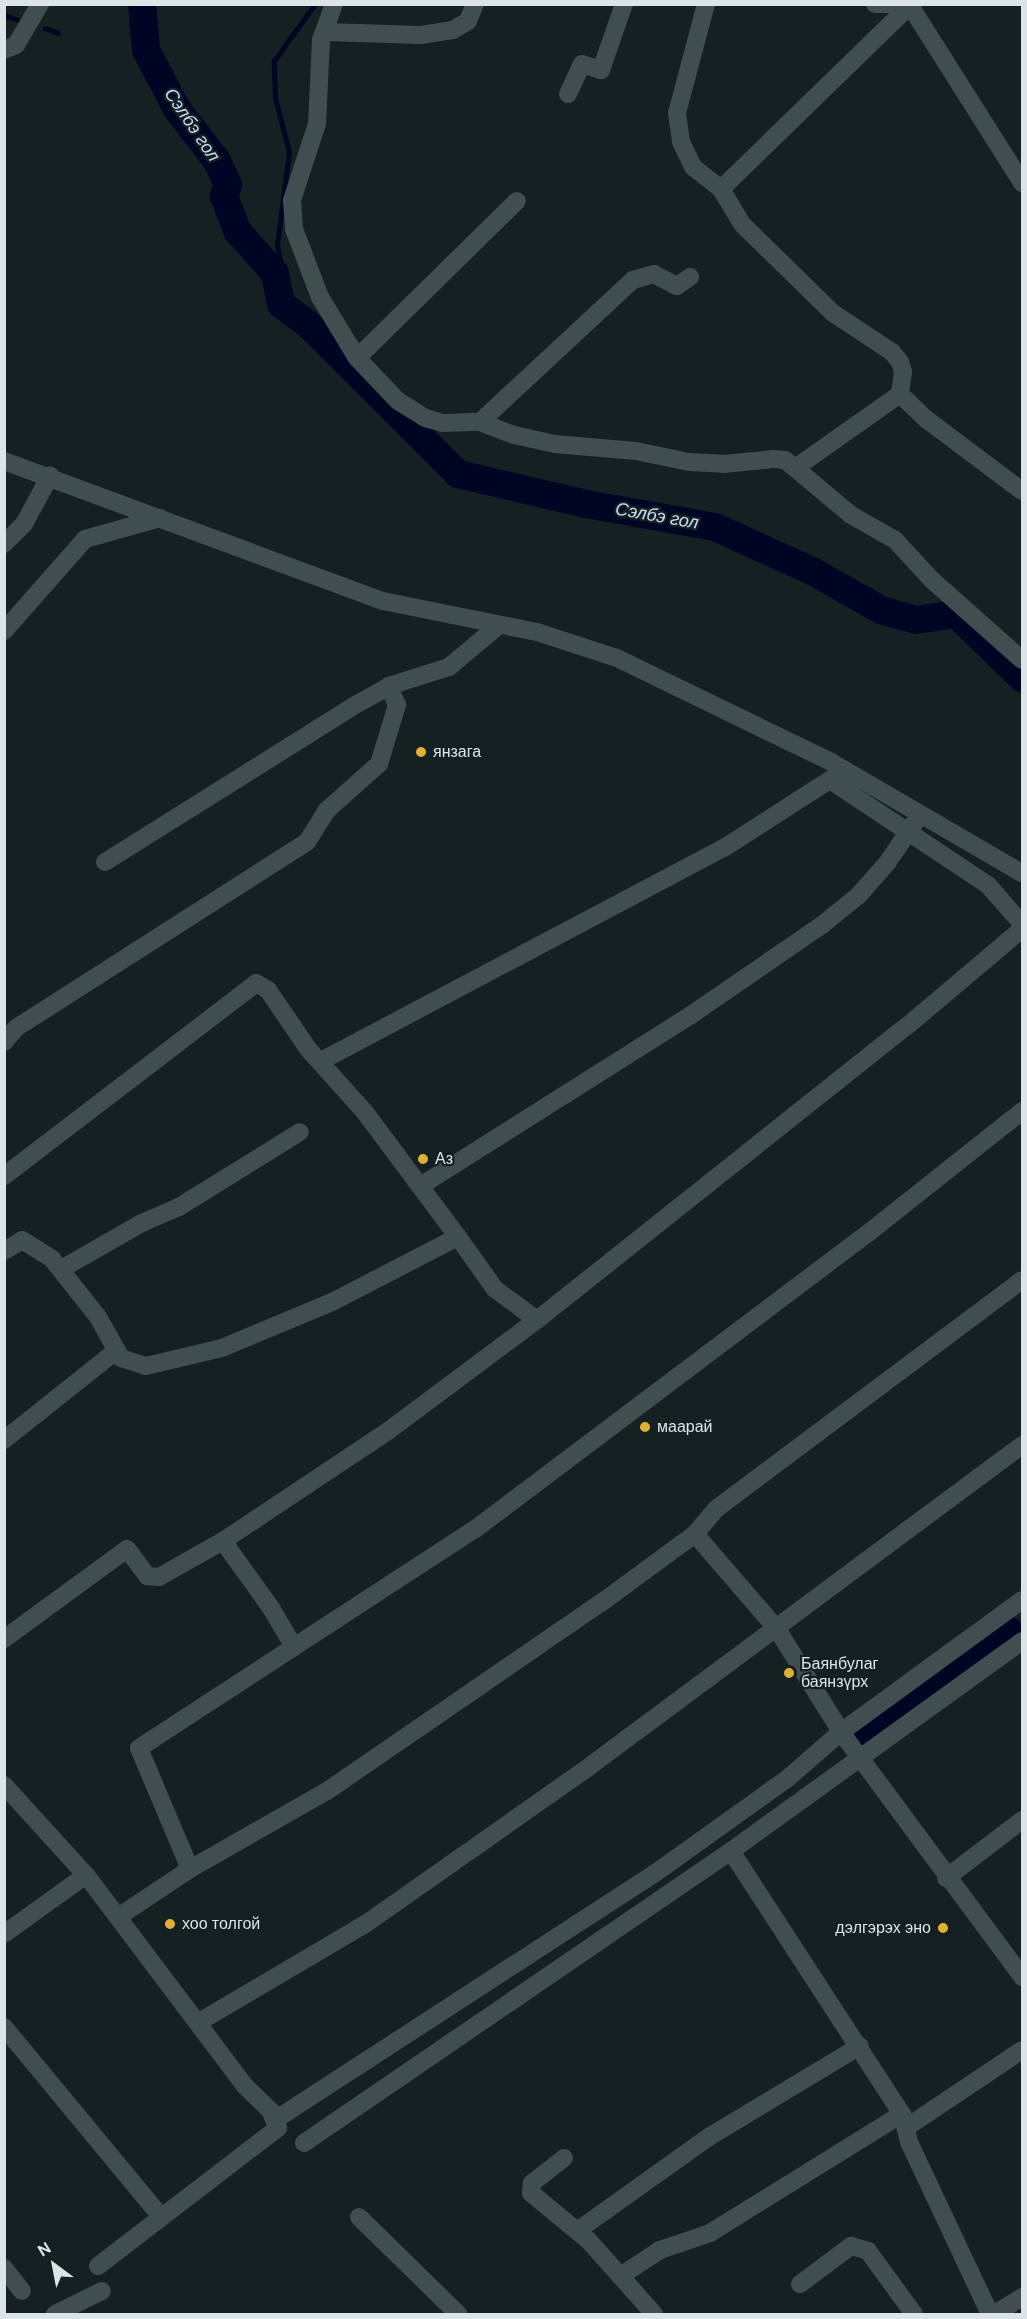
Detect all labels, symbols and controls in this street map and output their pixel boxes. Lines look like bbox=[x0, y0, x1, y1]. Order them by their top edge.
water label: Сэлбэ гол bbox=[160, 84, 224, 166]
water label: Сэлбэ гол bbox=[614, 498, 700, 534]
place label: янзага bbox=[433, 742, 481, 762]
marker: янзага bbox=[414, 745, 428, 759]
place label: Аз bbox=[435, 1149, 453, 1169]
marker: Аз bbox=[416, 1152, 430, 1166]
place label: маарай bbox=[657, 1417, 713, 1437]
marker: маарай bbox=[638, 1420, 652, 1434]
place label: Баянбулаг баянзүрх bbox=[801, 1654, 878, 1692]
marker: Баянбулаг баянзүрх bbox=[782, 1666, 796, 1680]
place label: хоо толгой bbox=[182, 1914, 260, 1934]
marker: хоо толгой bbox=[163, 1917, 177, 1931]
place label: дэлгэрэх эно bbox=[835, 1918, 931, 1938]
marker: дэлгэрэх эно bbox=[936, 1921, 950, 1935]
north arrow bbox=[24, 2235, 84, 2295]
text: N bbox=[34, 2237, 55, 2261]

